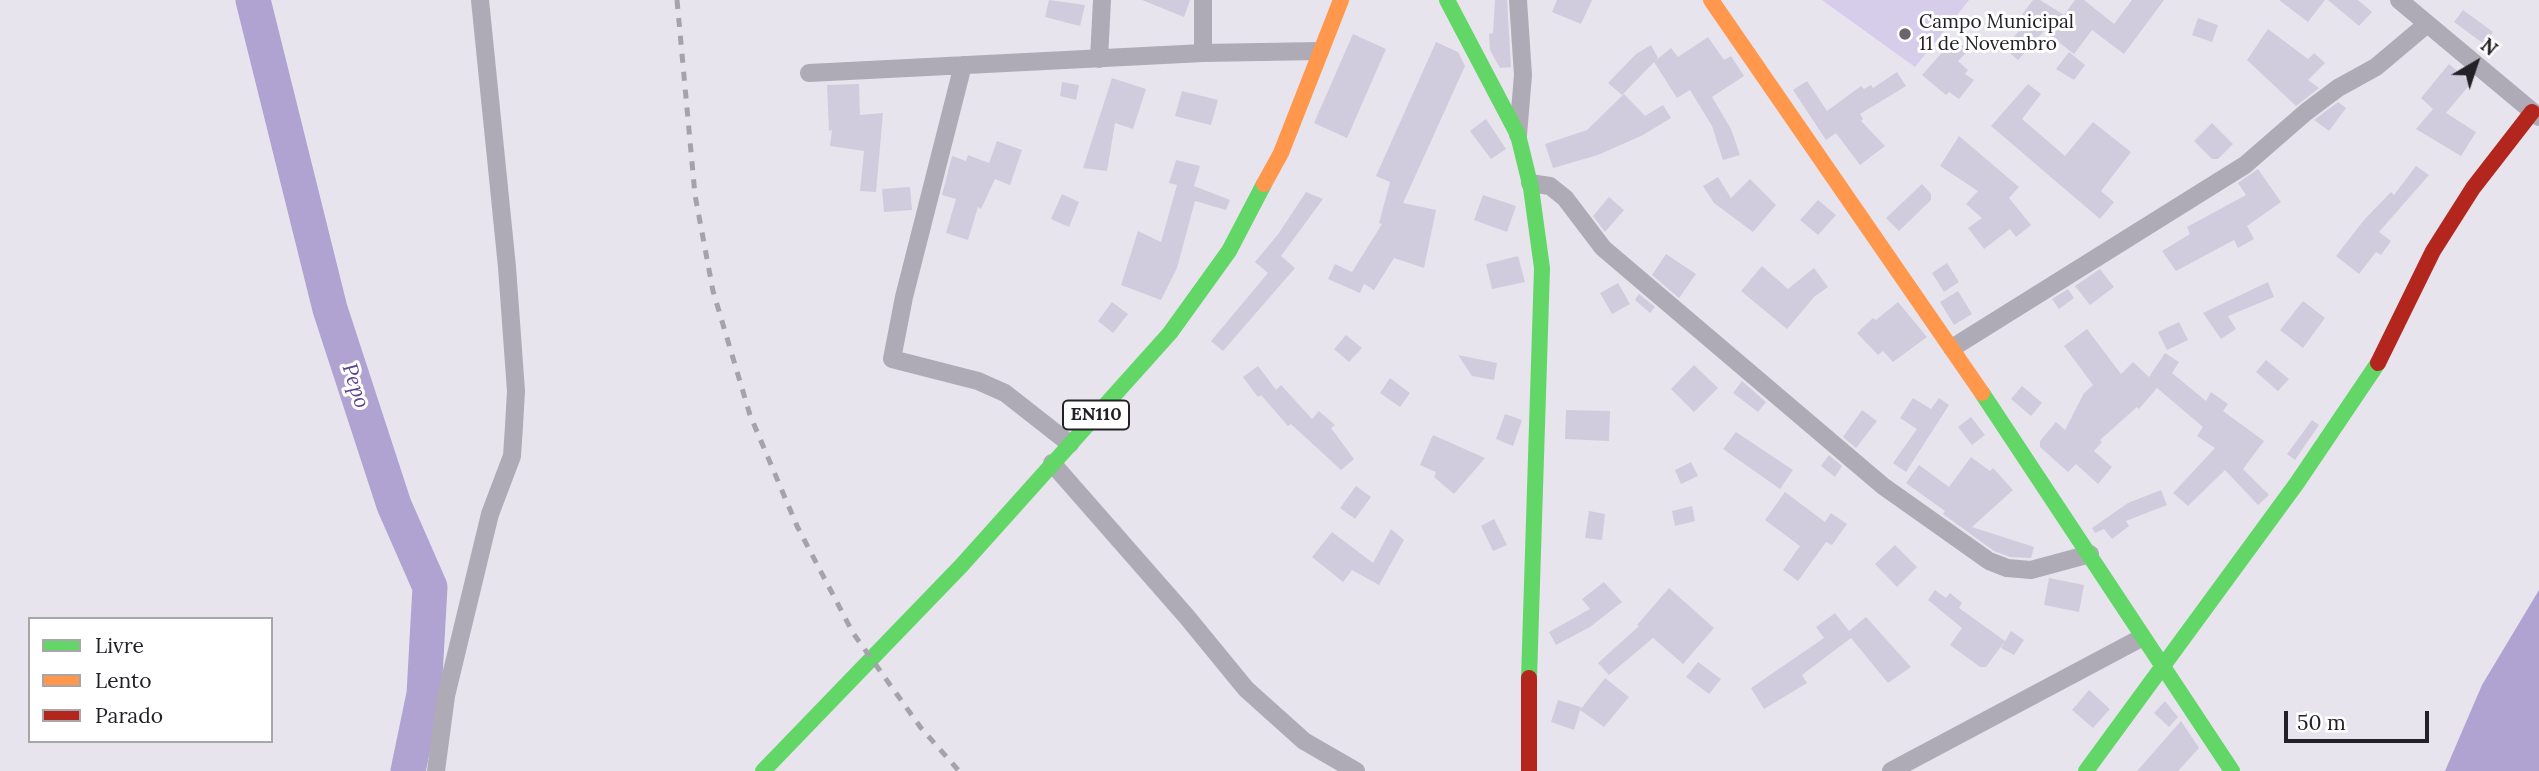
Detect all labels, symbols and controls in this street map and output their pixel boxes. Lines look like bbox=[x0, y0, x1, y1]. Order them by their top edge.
place label: Campo Municipal 11 de Novembro bbox=[1919, 12, 2074, 56]
marker: Campo Municipal 11 de Novembro bbox=[1897, 26, 1913, 42]
north arrow bbox=[2441, 28, 2511, 98]
text: N bbox=[2476, 33, 2502, 61]
water label: Pepo bbox=[336, 361, 374, 411]
road number: EN110 bbox=[1063, 400, 1129, 430]
legend bbox=[28, 617, 273, 743]
text: Livre bbox=[95, 632, 144, 659]
text: Lento bbox=[95, 667, 152, 694]
scale bar bbox=[2287, 698, 2432, 742]
text: Parado bbox=[95, 702, 163, 729]
text: 50 m bbox=[2297, 709, 2346, 736]

